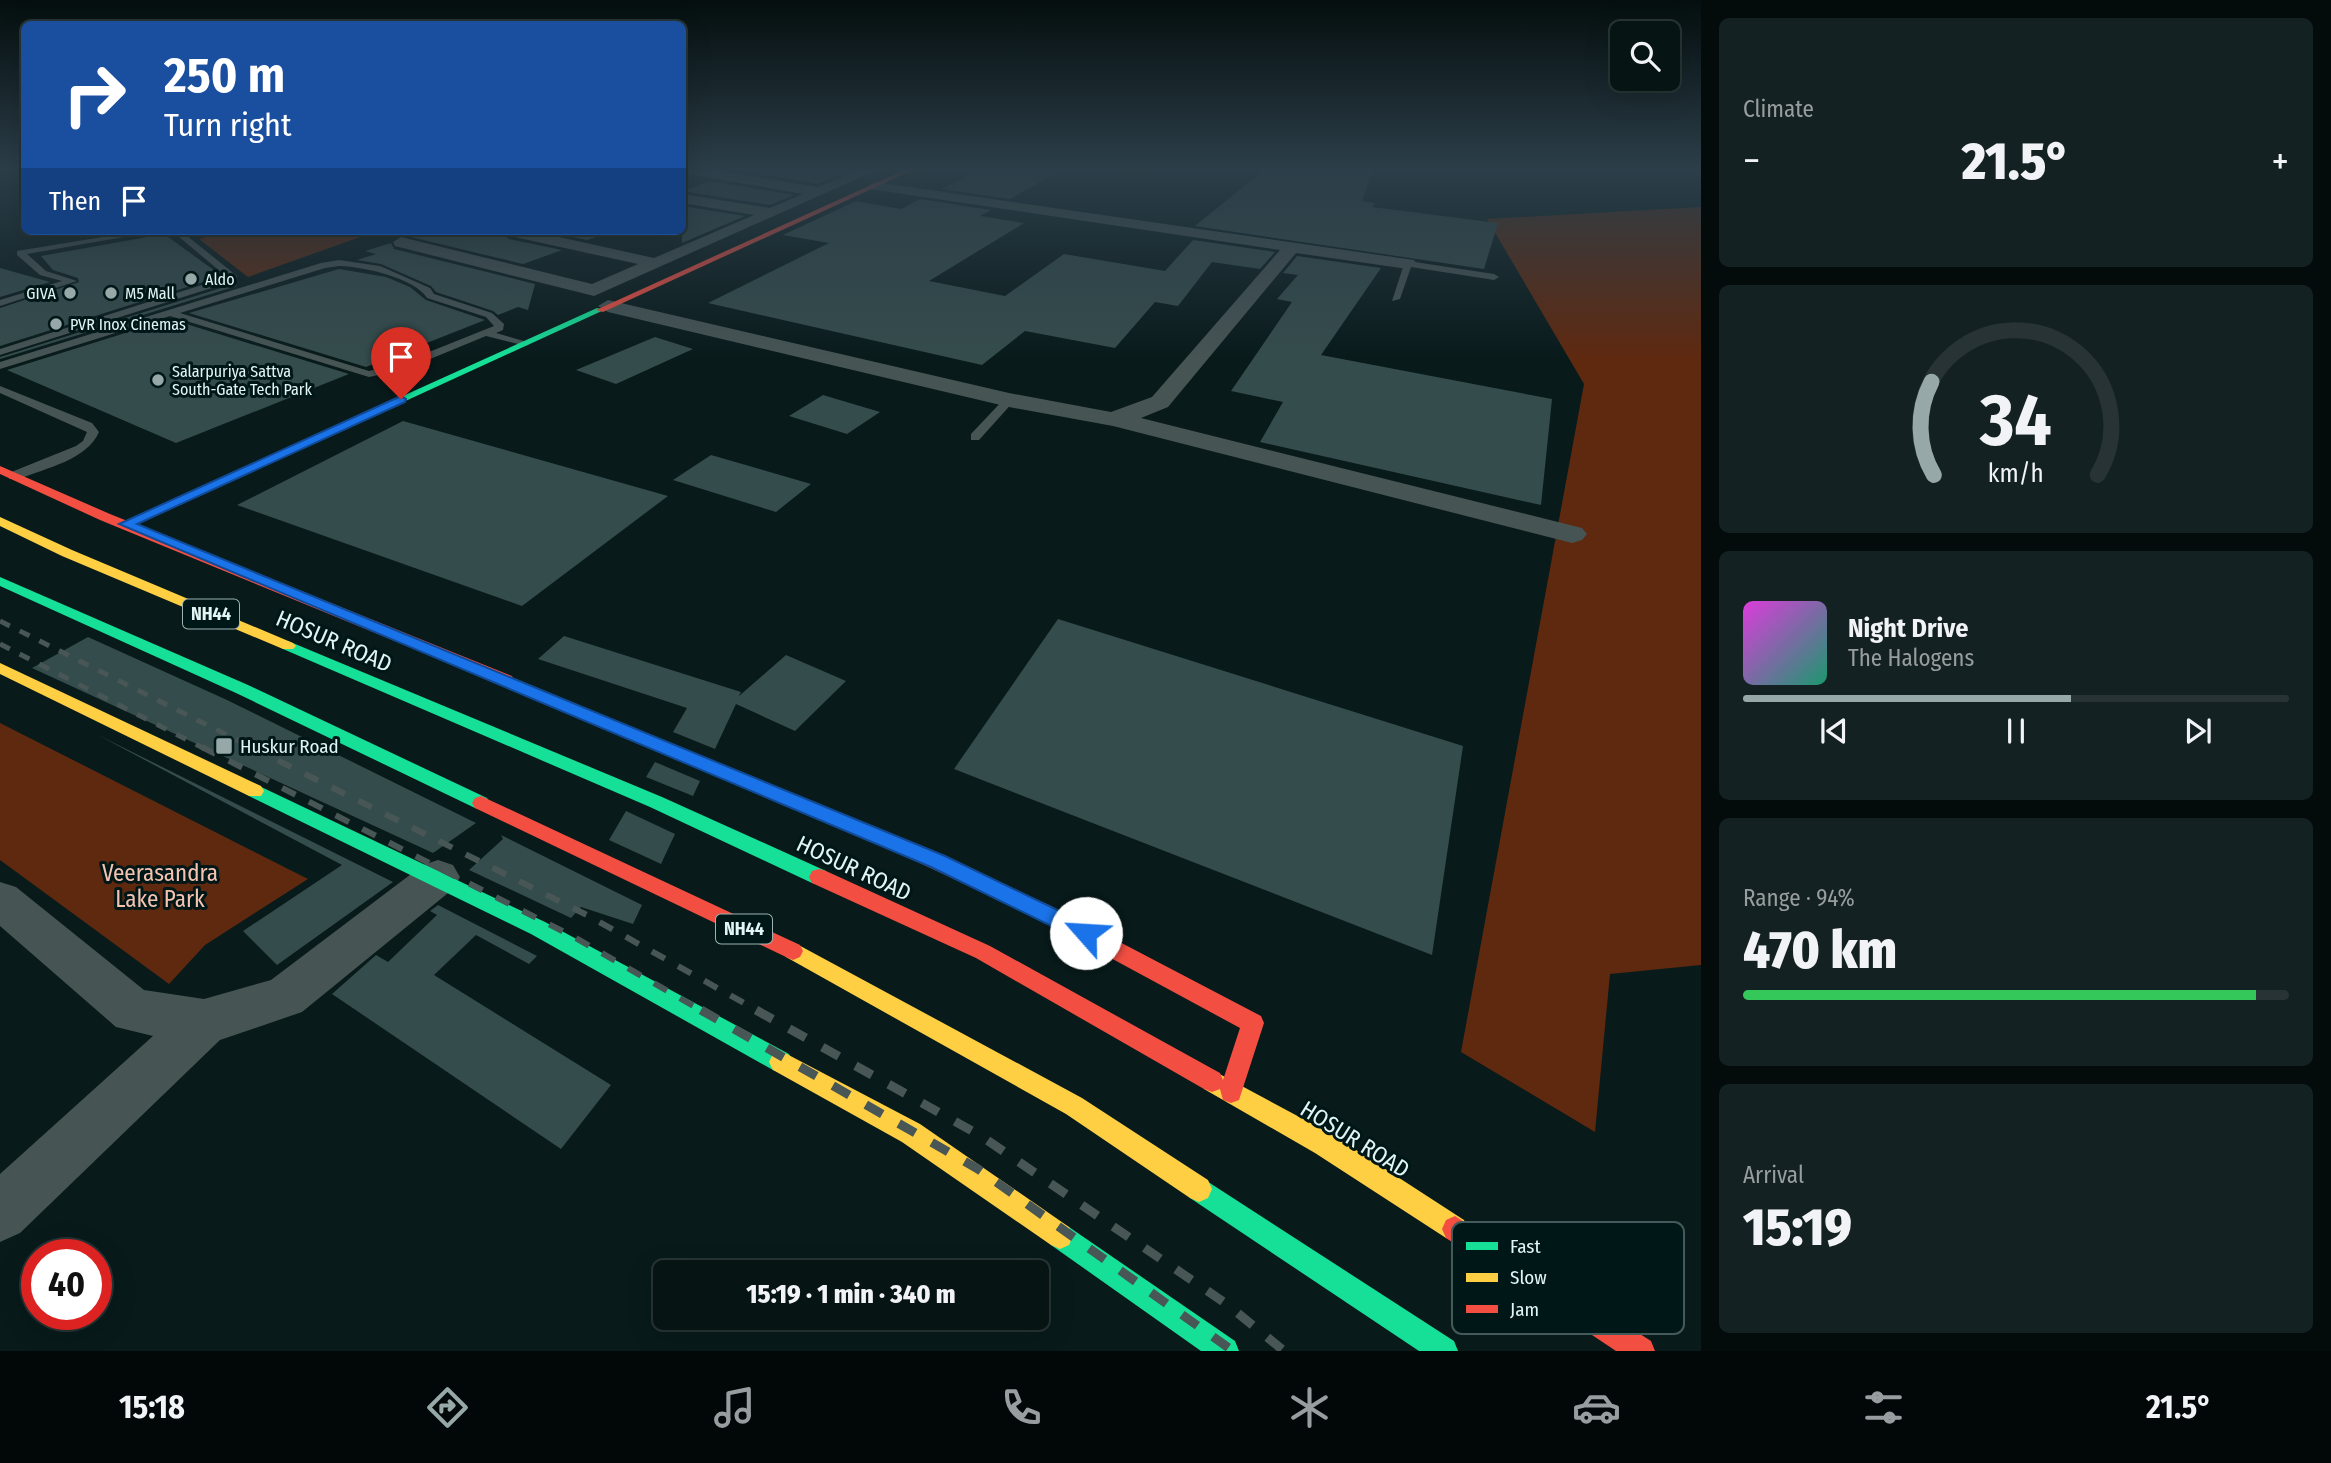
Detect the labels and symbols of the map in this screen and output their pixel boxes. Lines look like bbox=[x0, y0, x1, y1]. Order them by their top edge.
place label: Aldo bbox=[205, 270, 235, 289]
marker: Aldo bbox=[183, 271, 199, 287]
place label: GIVA bbox=[26, 284, 57, 303]
place label: M5 Mall bbox=[125, 284, 175, 303]
marker: GIVA bbox=[62, 285, 78, 301]
marker: M5 Mall bbox=[103, 285, 119, 301]
place label: PVR Inox Cinemas bbox=[70, 315, 186, 334]
marker: PVR Inox Cinemas bbox=[48, 316, 64, 332]
pin bbox=[371, 327, 431, 399]
place label: Salarpuriya Sattva South-Gate Tech Park bbox=[172, 362, 312, 399]
marker: Salarpuriya Sattva South-Gate Tech Park bbox=[150, 372, 166, 388]
road number: NH44 bbox=[183, 600, 239, 628]
street label: HOSUR ROAD bbox=[272, 604, 396, 678]
place label: Huskur Road bbox=[240, 735, 339, 758]
marker: Huskur Road bbox=[214, 736, 234, 756]
street label: HOSUR ROAD bbox=[792, 829, 916, 907]
park label: Veerasandra Lake Park bbox=[102, 859, 218, 913]
position arrow bbox=[1049, 896, 1123, 970]
road number: NH44 bbox=[716, 914, 772, 944]
street label: HOSUR ROAD bbox=[1295, 1094, 1415, 1184]
legend bbox=[1452, 1222, 1684, 1334]
text: Fast bbox=[1510, 1235, 1541, 1258]
speed limit sign: 40 bbox=[21, 1239, 112, 1330]
text: Slow bbox=[1510, 1266, 1547, 1289]
text: Jam bbox=[1510, 1298, 1539, 1321]

